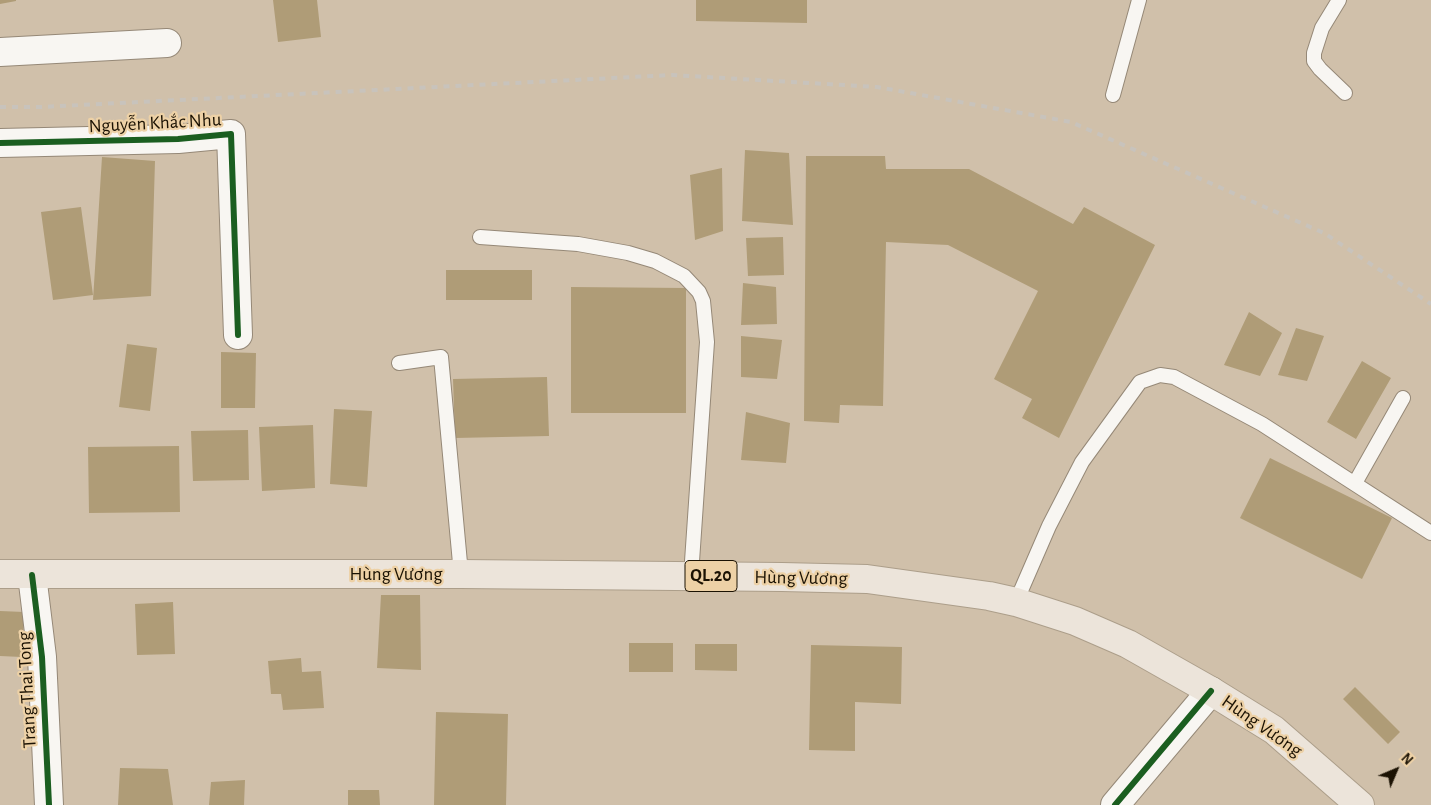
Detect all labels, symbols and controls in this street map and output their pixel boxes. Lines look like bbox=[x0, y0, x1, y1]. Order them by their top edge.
street label: Nguyễn Khắc Nhu bbox=[88, 108, 222, 138]
road number: QL.20 bbox=[685, 560, 737, 592]
street label: Hùng Vương bbox=[349, 563, 443, 585]
street label: Hùng Vương bbox=[754, 566, 848, 590]
street label: Trang Thai Tong bbox=[13, 631, 41, 749]
street label: Hùng Vương bbox=[1217, 690, 1307, 762]
north arrow bbox=[1371, 745, 1421, 795]
text: N bbox=[1398, 751, 1415, 768]

